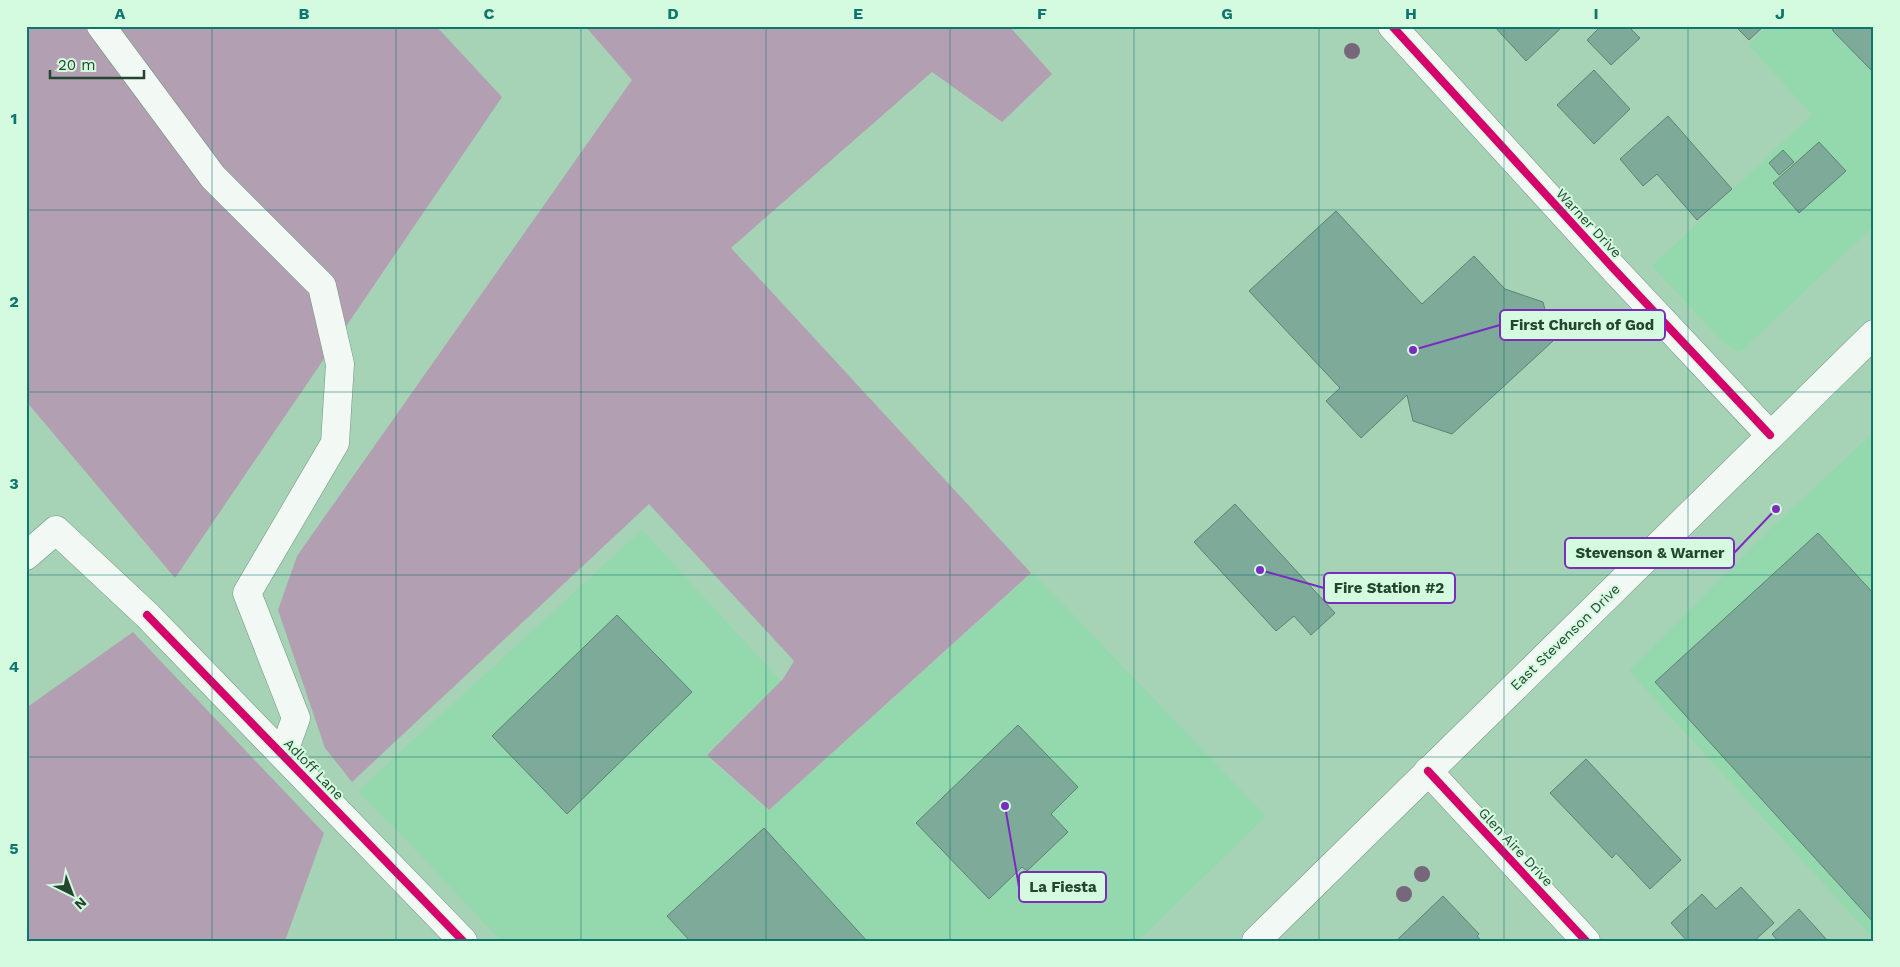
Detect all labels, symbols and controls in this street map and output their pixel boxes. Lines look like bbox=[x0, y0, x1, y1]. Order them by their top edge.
text: A bbox=[115, 4, 126, 23]
text: B bbox=[299, 4, 310, 23]
text: C bbox=[484, 4, 495, 23]
text: D bbox=[667, 4, 679, 23]
text: E bbox=[853, 4, 863, 23]
text: F bbox=[1037, 4, 1047, 23]
text: G bbox=[1221, 4, 1233, 23]
text: H bbox=[1405, 4, 1417, 23]
text: I bbox=[1593, 4, 1599, 23]
text: J bbox=[1775, 4, 1785, 23]
scale bar bbox=[50, 48, 144, 80]
text: 20 m bbox=[58, 56, 96, 74]
text: 1 bbox=[11, 109, 17, 128]
street label: Warner Drive bbox=[1553, 185, 1625, 261]
text: 2 bbox=[9, 292, 19, 311]
callout: First Church of God bbox=[1500, 310, 1665, 340]
text: First Church of God bbox=[1510, 316, 1654, 334]
text: 3 bbox=[9, 474, 19, 493]
callout: Stevenson & Warner bbox=[1565, 538, 1734, 568]
text: Stevenson & Warner bbox=[1575, 544, 1725, 562]
callout: Fire Station #2 bbox=[1324, 573, 1455, 603]
text: Fire Station #2 bbox=[1334, 579, 1444, 597]
street label: East Stevenson Drive bbox=[1507, 581, 1623, 693]
text: 4 bbox=[9, 657, 19, 676]
street label: Adloff Lane bbox=[281, 735, 347, 803]
street label: Glen Aire Drive bbox=[1476, 804, 1556, 890]
text: 5 bbox=[9, 839, 19, 858]
north arrow bbox=[48, 870, 98, 920]
callout: La Fiesta bbox=[1019, 872, 1106, 902]
text: La Fiesta bbox=[1029, 878, 1097, 896]
text: N bbox=[71, 894, 90, 913]

